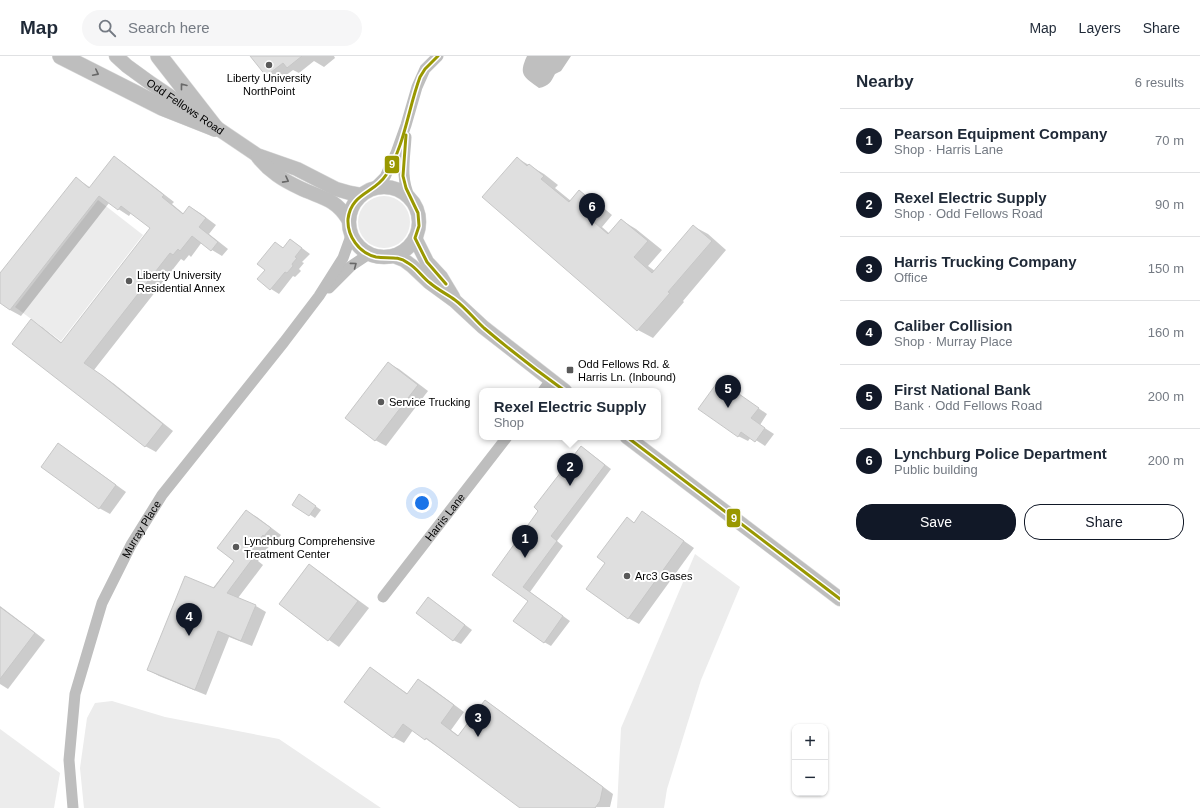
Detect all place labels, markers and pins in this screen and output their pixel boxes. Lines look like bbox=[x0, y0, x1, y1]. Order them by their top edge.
marker: Liberty University NorthPoint bbox=[264, 60, 274, 70]
place label: Liberty University NorthPoint bbox=[227, 72, 312, 97]
pin: 6 bbox=[579, 193, 605, 226]
place label: Liberty University Residential Annex bbox=[137, 269, 226, 294]
marker: Liberty University Residential Annex bbox=[124, 276, 134, 286]
place label: Odd Fellows Rd. & Harris Ln. (Inbound) bbox=[578, 358, 676, 383]
marker: Odd Fellows Rd. & Harris Ln. (Inbound) bbox=[565, 365, 575, 375]
pin: 5 bbox=[715, 375, 741, 408]
place label: Service Trucking bbox=[389, 396, 470, 408]
marker: Service Trucking bbox=[376, 397, 386, 407]
pin: 2 bbox=[557, 453, 583, 486]
pin: 1 bbox=[512, 525, 538, 558]
place label: Lynchburg Comprehensive Treatment Center bbox=[244, 535, 375, 560]
marker: Lynchburg Comprehensive Treatment Center bbox=[231, 542, 241, 552]
place label: Arc3 Gases bbox=[635, 570, 693, 582]
marker: Arc3 Gases bbox=[622, 571, 632, 581]
pin: 4 bbox=[176, 603, 202, 636]
pin: 3 bbox=[465, 704, 491, 737]

